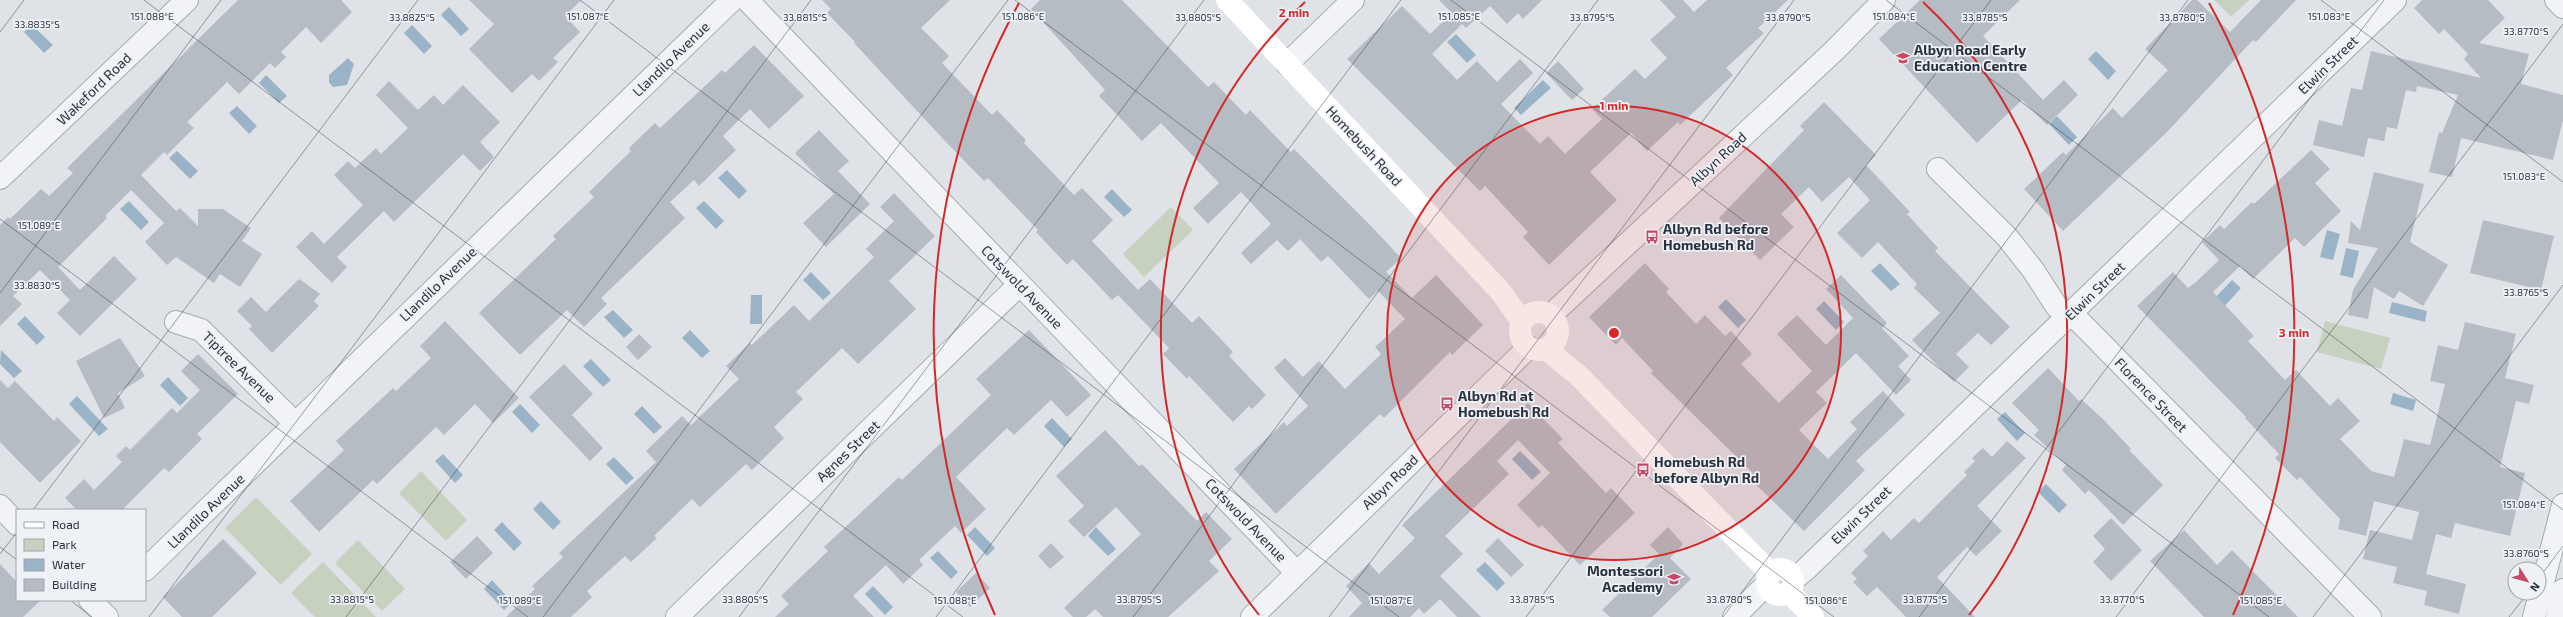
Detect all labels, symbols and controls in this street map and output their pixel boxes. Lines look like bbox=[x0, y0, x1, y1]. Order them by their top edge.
text: 2 min bbox=[1279, 5, 1309, 19]
text: 151.088°E bbox=[130, 10, 174, 22]
text: 151.087°E bbox=[567, 10, 609, 22]
text: 151.086°E bbox=[1002, 10, 1045, 22]
text: 151.085°E bbox=[1438, 10, 1481, 22]
text: 151.084°E bbox=[1872, 10, 1916, 22]
text: 151.083°E bbox=[2308, 10, 2351, 22]
text: 33.8825°S bbox=[389, 11, 435, 23]
text: 33.8815°S bbox=[783, 11, 827, 23]
text: 33.8805°S bbox=[1175, 11, 1221, 23]
text: 33.8795°S bbox=[1570, 11, 1615, 23]
text: 33.8790°S bbox=[1765, 11, 1811, 23]
text: 33.8785°S bbox=[1962, 11, 2008, 23]
text: 33.8780°S bbox=[2159, 11, 2205, 23]
text: 33.8835°S bbox=[14, 18, 60, 30]
street label: Llandilo Avenue bbox=[629, 18, 713, 100]
text: 33.8770°S bbox=[2504, 25, 2549, 37]
street label: Elwin Street bbox=[2294, 32, 2361, 97]
place label: Albyn Road Early Education Centre bbox=[1914, 41, 2027, 74]
street label: Wakeford Road bbox=[53, 49, 135, 129]
school or university icon: Albyn Road Early Education Centre bbox=[1895, 50, 1911, 66]
text: 1 min bbox=[1600, 98, 1628, 112]
street label: Homebush Road bbox=[1323, 102, 1406, 189]
street label: Albyn Road bbox=[1686, 128, 1750, 189]
text: 151.083°E bbox=[2503, 170, 2546, 182]
text: 151.089°E bbox=[18, 219, 61, 231]
place label: Albyn Rd before Homebush Rd bbox=[1663, 220, 1769, 253]
bus stop icon: Albyn Rd before Homebush Rd bbox=[1644, 229, 1660, 245]
street label: Cotswold Avenue bbox=[978, 241, 1067, 332]
street label: Llandilo Avenue bbox=[396, 243, 480, 325]
street label: Elwin Street bbox=[2061, 258, 2128, 323]
text: 33.8830°S bbox=[14, 279, 61, 291]
text: 33.8765°S bbox=[2504, 286, 2549, 298]
text: 3 min bbox=[2279, 325, 2309, 339]
centre of rings bbox=[1607, 326, 1621, 340]
street label: Tiptree Avenue bbox=[199, 327, 279, 406]
street label: Florence Street bbox=[2112, 354, 2191, 435]
place label: Albyn Rd at Homebush Rd bbox=[1458, 387, 1549, 420]
bus stop icon: Albyn Rd at Homebush Rd bbox=[1439, 396, 1455, 412]
street label: Agnes Street bbox=[813, 416, 883, 485]
street label: Albyn Road bbox=[1358, 451, 1421, 513]
place label: Homebush Rd before Albyn Rd bbox=[1654, 453, 1759, 486]
bus stop icon: Homebush Rd before Albyn Rd bbox=[1635, 462, 1651, 478]
street label: Llandilo Avenue bbox=[164, 470, 248, 552]
street label: Cotswold Avenue bbox=[1202, 474, 1291, 565]
street label: Elwin Street bbox=[1827, 482, 1894, 547]
text: 151.084°E bbox=[2502, 498, 2546, 510]
legend bbox=[16, 509, 146, 601]
text: Road bbox=[52, 517, 80, 531]
text: Park bbox=[52, 537, 77, 551]
text: 33.8760°S bbox=[2503, 547, 2549, 559]
text: Water bbox=[52, 557, 86, 571]
north arrow bbox=[2507, 561, 2547, 601]
place label: Montessori Academy bbox=[1587, 562, 1663, 595]
school or university icon: Montessori Academy bbox=[1666, 571, 1682, 587]
text: Building bbox=[52, 577, 97, 591]
text: N bbox=[2528, 580, 2543, 594]
text: 33.8815°S bbox=[330, 593, 374, 605]
text: 33.8805°S bbox=[722, 593, 768, 605]
text: 33.8795°S bbox=[1117, 593, 1162, 605]
text: 33.8785°S bbox=[1509, 593, 1555, 605]
text: 33.8780°S bbox=[1706, 593, 1752, 605]
text: 33.8775°S bbox=[1903, 593, 1948, 605]
text: 33.8770°S bbox=[2100, 593, 2145, 605]
text: 151.089°E bbox=[499, 594, 542, 606]
text: 151.088°E bbox=[933, 594, 977, 606]
text: 151.087°E bbox=[1370, 594, 1412, 606]
text: 151.086°E bbox=[1805, 594, 1848, 606]
text: 151.085°E bbox=[2240, 594, 2283, 606]

